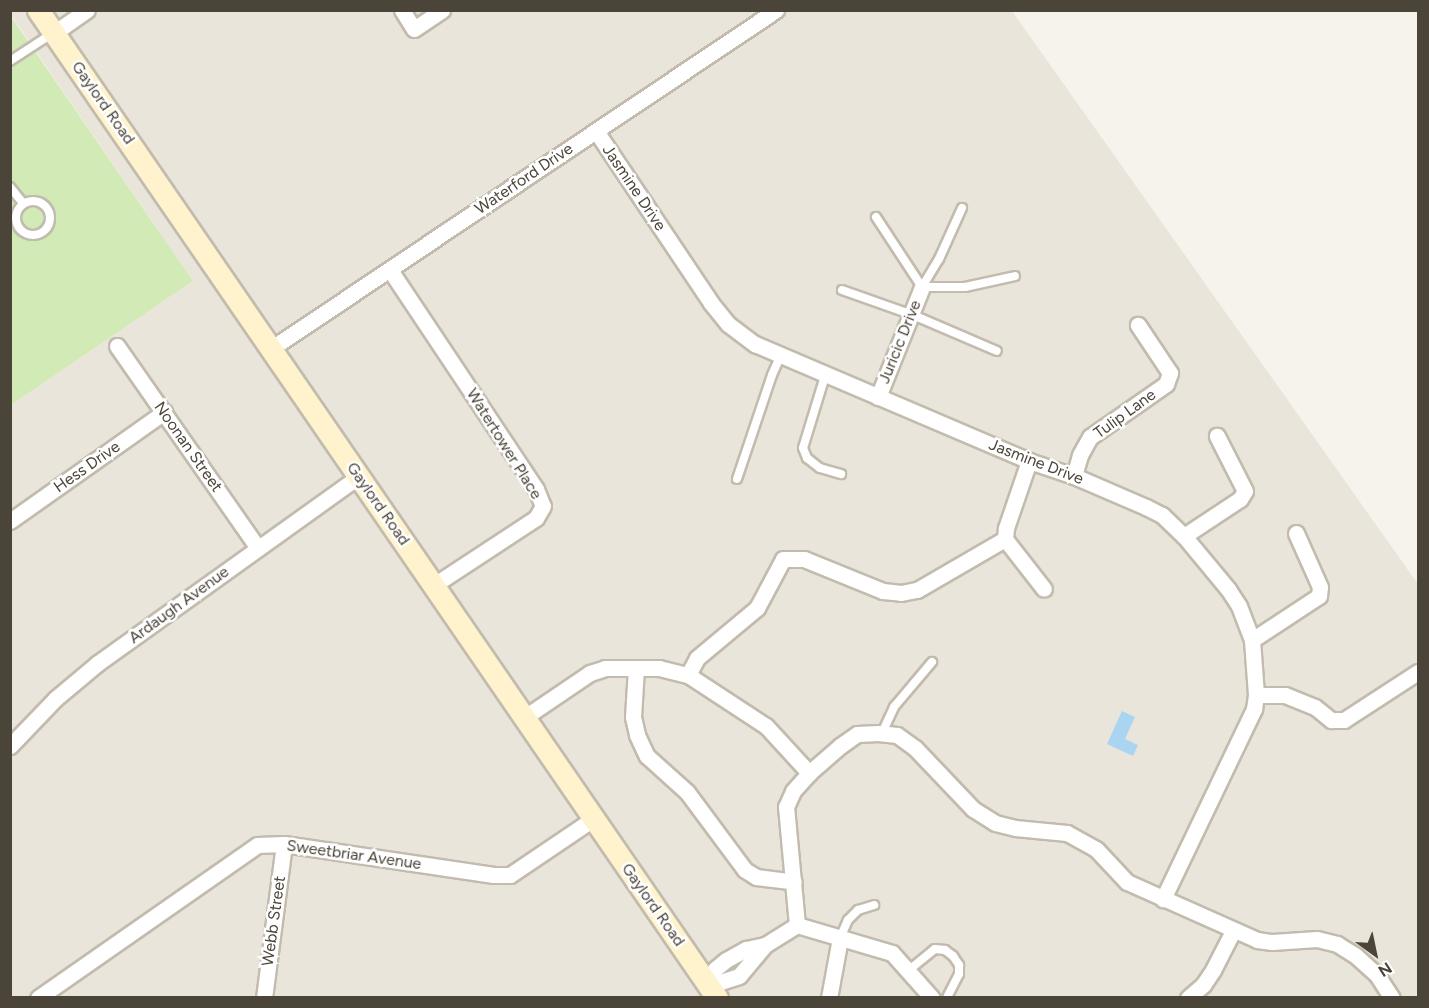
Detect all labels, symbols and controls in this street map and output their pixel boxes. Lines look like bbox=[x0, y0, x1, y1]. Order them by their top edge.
street label: Gaylord Road bbox=[67, 58, 139, 148]
street label: Waterford Drive bbox=[471, 139, 577, 219]
street label: Jasmine Drive bbox=[598, 141, 670, 235]
street label: Juricic Drive bbox=[875, 297, 925, 387]
street label: Watertower Place bbox=[462, 385, 546, 503]
street label: Tulip Lane bbox=[1090, 385, 1160, 443]
street label: Noonan Street bbox=[150, 398, 226, 496]
street label: Jasmine Drive bbox=[986, 435, 1086, 489]
street label: Hess Drive bbox=[50, 437, 124, 497]
street label: Gaylord Road bbox=[342, 459, 414, 549]
street label: Ardaugh Avenue bbox=[125, 562, 233, 648]
street label: Sweetbriar Avenue bbox=[285, 836, 423, 874]
street label: Gaylord Road bbox=[617, 860, 689, 950]
street label: Webb Street bbox=[258, 875, 290, 967]
north arrow bbox=[1345, 924, 1405, 984]
text: N bbox=[1375, 958, 1395, 981]

